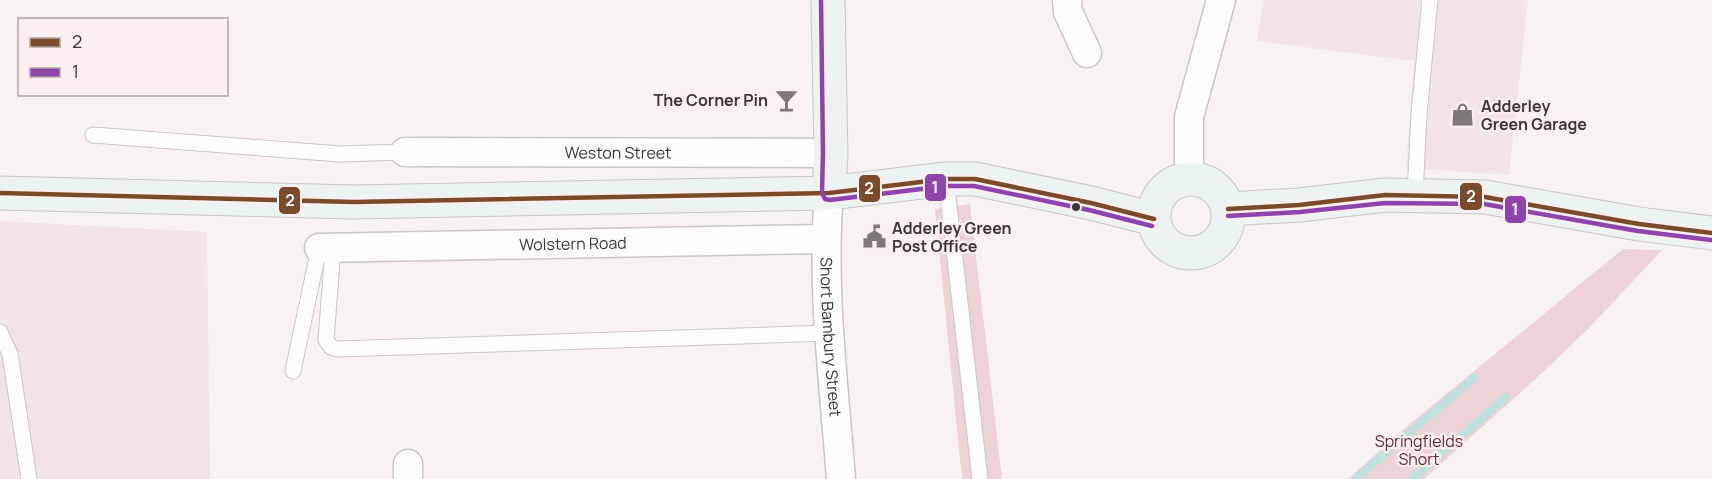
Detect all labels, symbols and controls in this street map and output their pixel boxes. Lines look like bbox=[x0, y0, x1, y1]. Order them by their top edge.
legend bbox=[18, 18, 228, 96]
text: 2 bbox=[72, 29, 82, 53]
text: 1 bbox=[72, 59, 79, 83]
bar icon: The Corner Pin bbox=[773, 87, 799, 113]
place label: The Corner Pin bbox=[654, 89, 768, 111]
place label: Adderley Green Garage bbox=[1481, 95, 1587, 135]
shop icon: Adderley Green Garage bbox=[1450, 102, 1476, 128]
street label: Weston Street bbox=[564, 141, 672, 164]
line badge: 1 bbox=[924, 173, 947, 202]
line badge: 2 bbox=[858, 174, 881, 203]
text: 1 bbox=[931, 176, 939, 198]
text: 2 bbox=[864, 177, 874, 199]
line badge: 2 bbox=[1459, 182, 1483, 211]
text: 2 bbox=[1466, 185, 1476, 207]
line badge: 2 bbox=[278, 186, 301, 215]
text: 2 bbox=[285, 189, 295, 211]
line badge: 1 bbox=[1504, 195, 1527, 224]
text: 1 bbox=[1511, 198, 1519, 220]
unlabelled marker bbox=[1070, 201, 1082, 213]
place label: Adderley Green Post Office bbox=[892, 217, 1012, 257]
public building icon: Adderley Green Post Office bbox=[861, 224, 887, 250]
street label: Wolstern Road bbox=[519, 232, 627, 255]
street label: Short Bambury Street bbox=[815, 257, 847, 418]
park label: Springfields Short bbox=[1375, 430, 1463, 470]

